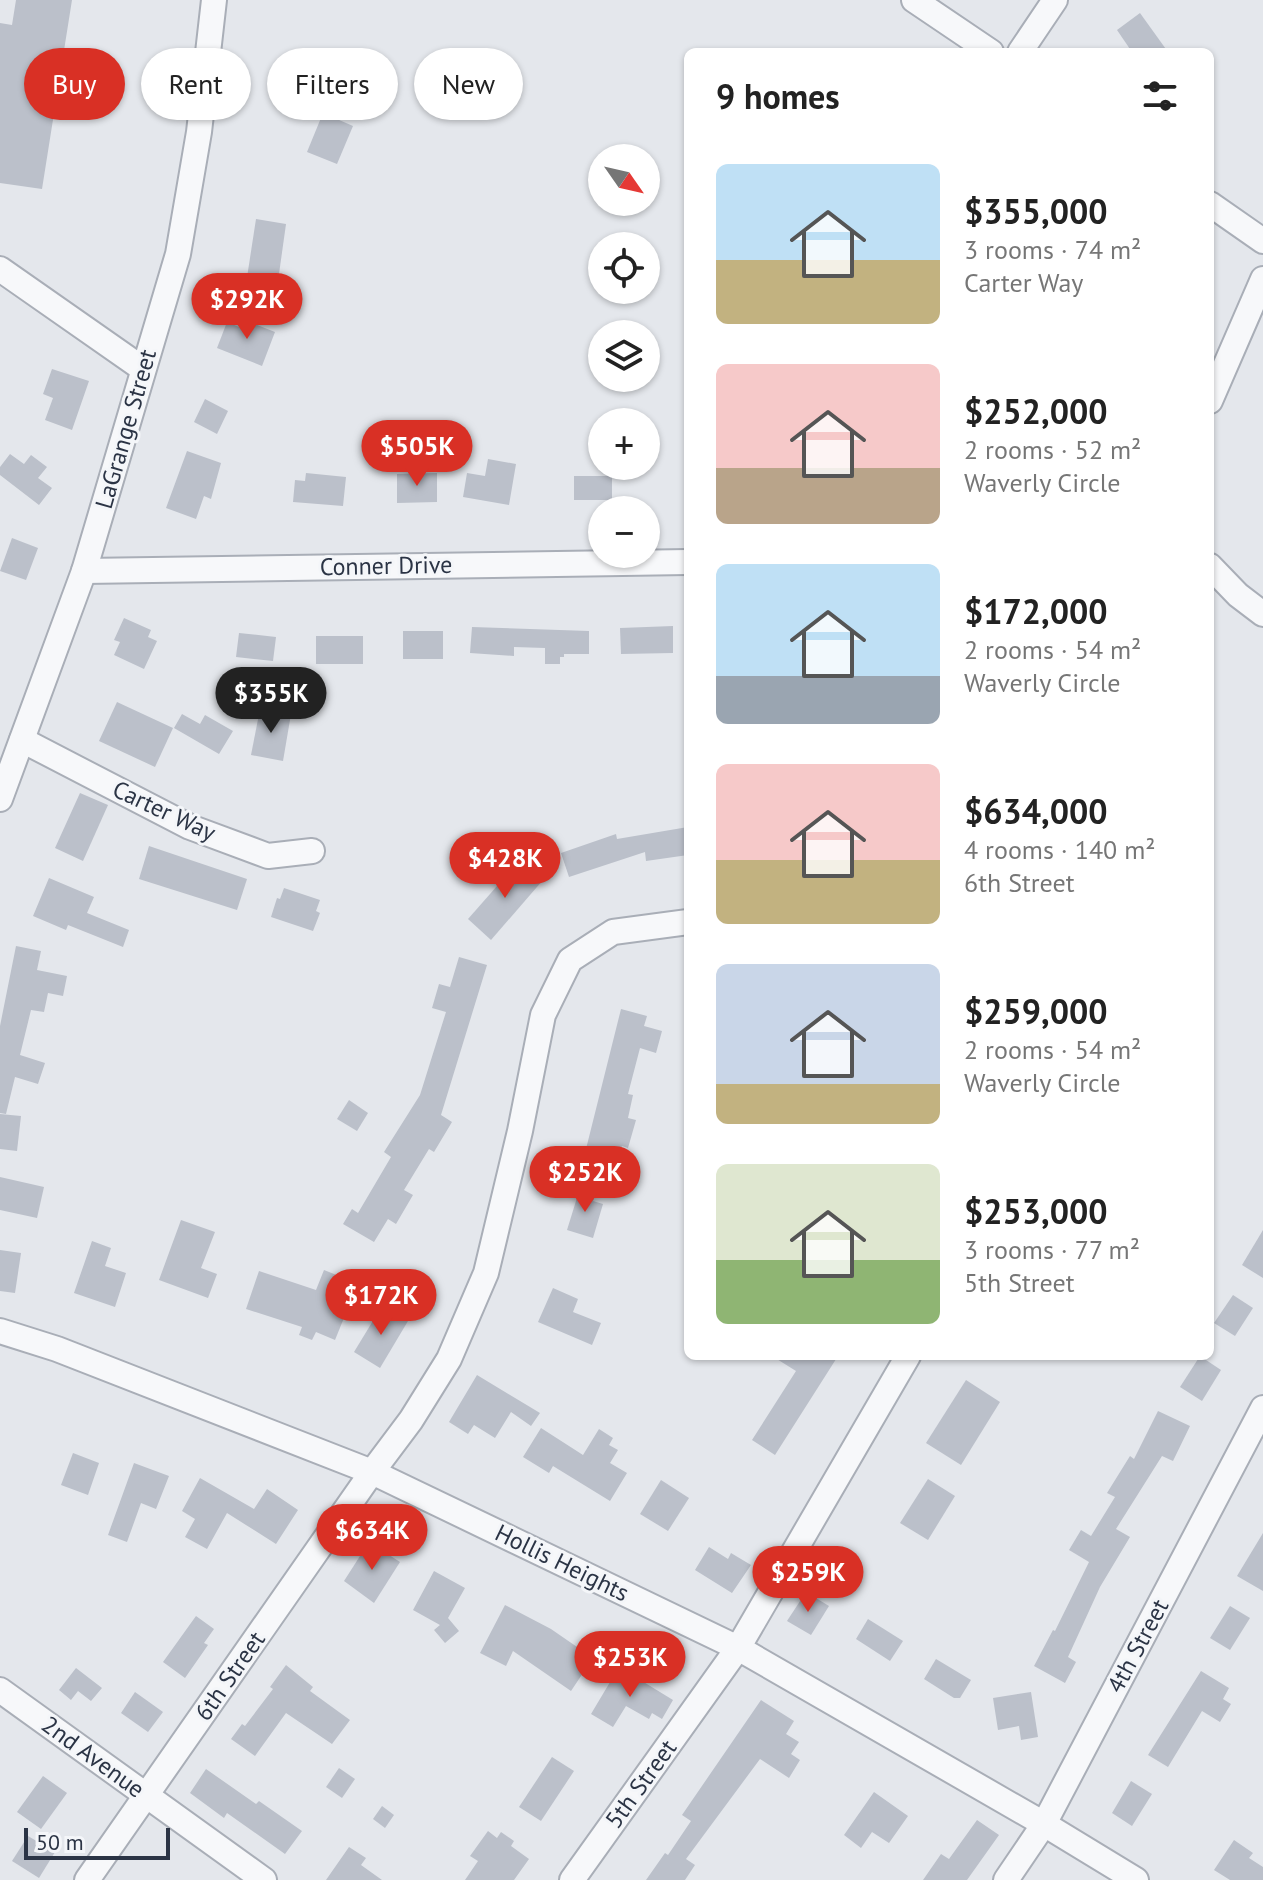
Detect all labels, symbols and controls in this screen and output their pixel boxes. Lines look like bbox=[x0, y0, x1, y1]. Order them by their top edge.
chip: Buy bbox=[24, 48, 125, 120]
chip: Rent bbox=[141, 48, 251, 120]
chip: Filters bbox=[267, 48, 398, 120]
chip: New bbox=[414, 48, 523, 120]
text: 9 homes bbox=[716, 74, 840, 118]
icon: filters bbox=[1138, 74, 1182, 118]
north arrow bbox=[588, 144, 660, 216]
map controls bbox=[588, 144, 660, 568]
text: $355,000 bbox=[964, 189, 1108, 233]
icon: home bbox=[780, 196, 876, 292]
button: locate bbox=[588, 232, 660, 304]
text: 3 rooms · 74 m² bbox=[964, 233, 1141, 266]
text: Carter Way bbox=[964, 266, 1083, 299]
pin: $292K bbox=[191, 273, 303, 341]
text: $292K bbox=[209, 282, 285, 315]
button: layers bbox=[588, 320, 660, 392]
street label: LaGrange Street bbox=[88, 346, 163, 512]
text: $252,000 bbox=[964, 389, 1108, 433]
icon: home bbox=[780, 396, 876, 492]
button: + bbox=[588, 408, 660, 480]
pin: $505K bbox=[361, 420, 473, 488]
text: $505K bbox=[379, 429, 455, 462]
text: 2 rooms · 52 m² bbox=[964, 433, 1141, 466]
text: Waverly Circle bbox=[964, 466, 1121, 499]
button: − bbox=[588, 496, 660, 568]
street label: Conner Drive bbox=[319, 549, 453, 582]
text: $172,000 bbox=[964, 589, 1108, 633]
icon: home bbox=[780, 596, 876, 692]
text: 2 rooms · 54 m² bbox=[964, 633, 1141, 666]
text: Waverly Circle bbox=[964, 666, 1121, 699]
pin: $355K bbox=[215, 667, 327, 735]
text: $355K bbox=[233, 676, 309, 709]
street label: Carter Way bbox=[108, 773, 221, 848]
text: $634,000 bbox=[964, 789, 1108, 833]
icon: home bbox=[780, 796, 876, 892]
pin: $428K bbox=[449, 832, 561, 900]
text: 4 rooms · 140 m² bbox=[964, 833, 1156, 866]
text: $428K bbox=[467, 841, 543, 874]
text: 6th Street bbox=[964, 866, 1075, 899]
text: $259,000 bbox=[964, 989, 1108, 1033]
icon: home bbox=[780, 996, 876, 1092]
text: 2 rooms · 54 m² bbox=[964, 1033, 1141, 1066]
text: Waverly Circle bbox=[964, 1066, 1121, 1099]
pin: $252K bbox=[529, 1146, 641, 1214]
text: $252K bbox=[547, 1155, 623, 1188]
text: $253,000 bbox=[964, 1189, 1108, 1233]
icon: home bbox=[780, 1196, 876, 1292]
text: 3 rooms · 77 m² bbox=[964, 1233, 1140, 1266]
text: 5th Street bbox=[964, 1266, 1075, 1299]
pin: $172K bbox=[325, 1269, 437, 1337]
text: $172K bbox=[343, 1278, 419, 1311]
pin: $634K bbox=[316, 1504, 428, 1572]
text: $634K bbox=[334, 1513, 410, 1546]
street label: Hollis Heights bbox=[490, 1517, 634, 1608]
pin: $259K bbox=[752, 1546, 864, 1614]
text: $259K bbox=[770, 1555, 846, 1588]
street label: 4th Street bbox=[1100, 1593, 1175, 1698]
street label: 6th Street bbox=[188, 1625, 272, 1726]
pin: $253K bbox=[574, 1631, 686, 1699]
text: $253K bbox=[592, 1640, 668, 1673]
street label: 2nd Avenue bbox=[36, 1709, 151, 1804]
street label: 5th Street bbox=[598, 1733, 683, 1834]
scale bar bbox=[24, 1824, 170, 1860]
text: 50 m bbox=[36, 1828, 84, 1856]

